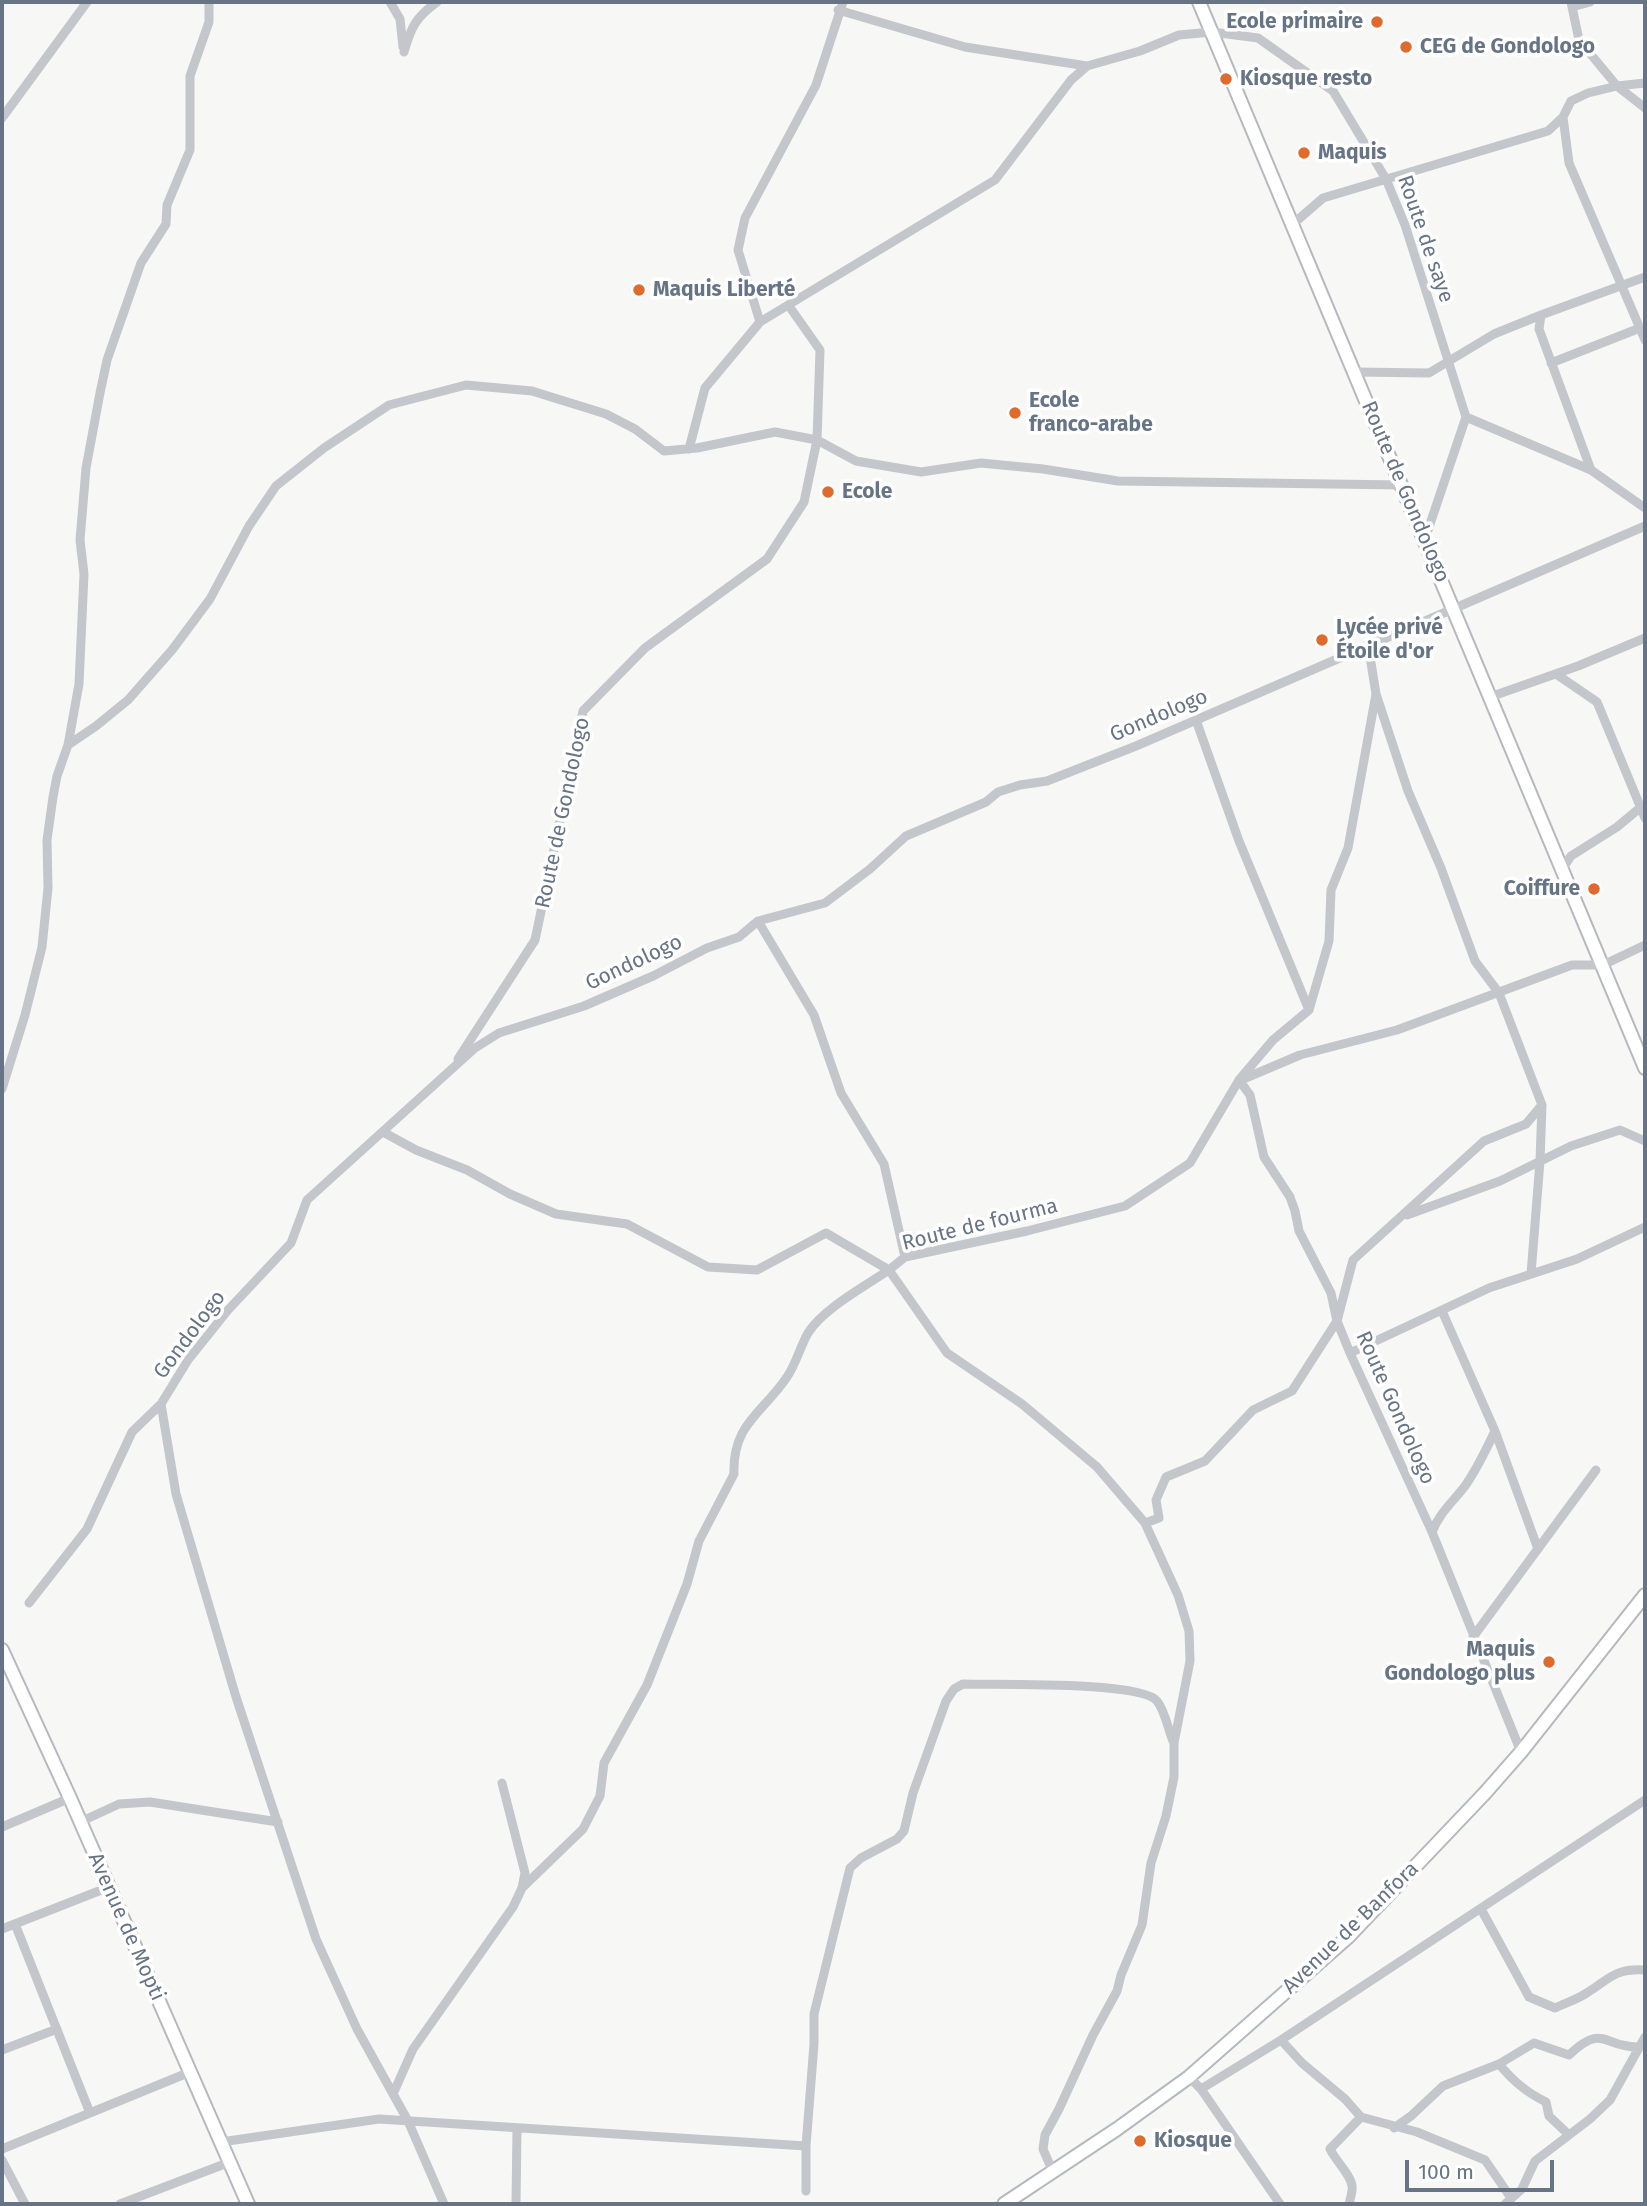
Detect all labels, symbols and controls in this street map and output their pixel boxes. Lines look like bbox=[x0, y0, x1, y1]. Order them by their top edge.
place label: Ecole primaire bbox=[1226, 9, 1363, 35]
marker: Ecole primaire bbox=[1369, 14, 1385, 30]
place label: CEG de Gondologo bbox=[1420, 34, 1595, 60]
marker: CEG de Gondologo bbox=[1398, 39, 1414, 55]
place label: Kiosque resto bbox=[1240, 66, 1372, 92]
marker: Kiosque resto bbox=[1218, 71, 1234, 87]
place label: Maquis bbox=[1318, 140, 1387, 166]
marker: Maquis bbox=[1296, 145, 1312, 161]
street label: Route de saye bbox=[1391, 172, 1459, 306]
place label: Maquis Liberté bbox=[653, 277, 795, 303]
marker: Maquis Liberté bbox=[631, 282, 647, 298]
place label: Ecole franco-arabe bbox=[1029, 388, 1153, 438]
street label: Route de Gondologo bbox=[1355, 398, 1455, 586]
marker: Ecole franco-arabe bbox=[1007, 405, 1023, 421]
place label: Ecole bbox=[842, 479, 892, 505]
marker: Ecole bbox=[820, 484, 836, 500]
place label: Lycée privé Étoile d'or bbox=[1336, 615, 1443, 665]
marker: Lycée privé Étoile d'or bbox=[1314, 632, 1330, 648]
street label: Gondologo bbox=[1106, 684, 1212, 748]
street label: Route de Gondologo bbox=[530, 715, 596, 911]
place label: Coiffure bbox=[1504, 876, 1580, 902]
marker: Coiffure bbox=[1586, 881, 1602, 897]
street label: Gondologo bbox=[582, 930, 686, 996]
street label: Route de fourma bbox=[900, 1193, 1060, 1257]
street label: Gondologo bbox=[149, 1286, 231, 1384]
street label: Route Gondologo bbox=[1350, 1328, 1440, 1488]
place label: Maquis Gondologo plus bbox=[1385, 1637, 1535, 1687]
marker: Maquis Gondologo plus bbox=[1541, 1654, 1557, 1670]
street label: Avenue de Mopti bbox=[82, 1849, 170, 2005]
street label: Avenue de Banfora bbox=[1278, 1857, 1424, 1999]
place label: Kiosque bbox=[1154, 2128, 1232, 2154]
marker: Kiosque bbox=[1132, 2133, 1148, 2149]
scale bar bbox=[1409, 2146, 1558, 2190]
text: 100 m bbox=[1418, 2159, 1474, 2185]

